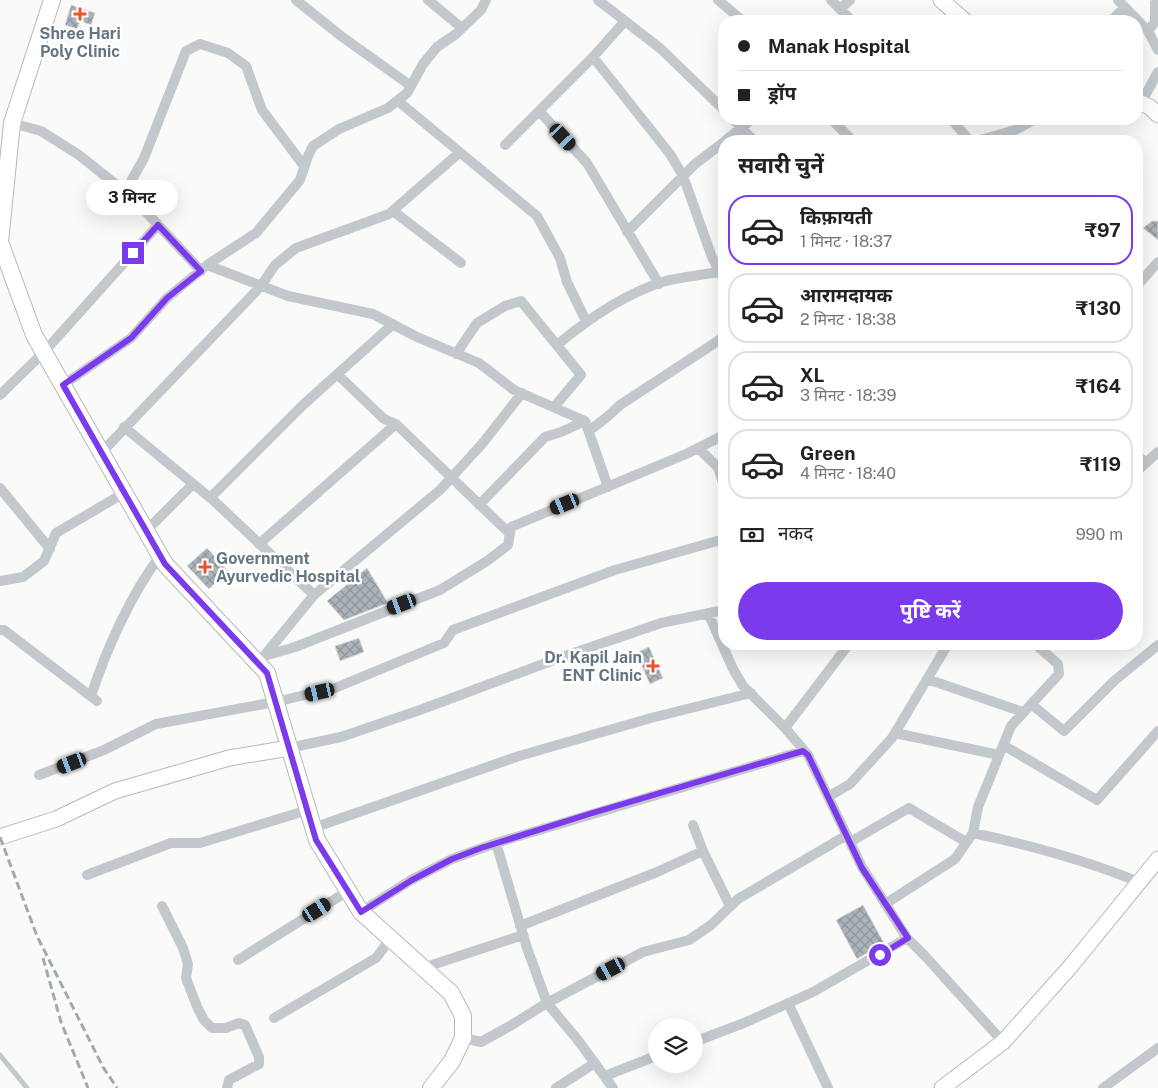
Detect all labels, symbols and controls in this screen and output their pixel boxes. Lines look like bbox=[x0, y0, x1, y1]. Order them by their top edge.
marker: Shree Hari Poly Clinic bbox=[73, 7, 87, 21]
place label: Shree Hari Poly Clinic bbox=[39, 24, 121, 61]
text: Manak Hospital bbox=[768, 35, 910, 57]
text: ड्रॉप bbox=[768, 82, 796, 104]
car bbox=[547, 121, 578, 153]
text: सवारी चुनें bbox=[738, 152, 824, 178]
callout: 3 मिनट bbox=[87, 180, 179, 216]
text: 3 मिनट bbox=[108, 188, 156, 207]
text: किफ़ायती bbox=[800, 206, 872, 228]
icon: car bbox=[740, 208, 785, 253]
text: ₹97 bbox=[1085, 219, 1121, 241]
text: 1 मिनट · 18:37 bbox=[800, 232, 892, 251]
route end bbox=[122, 242, 144, 264]
text: आरामदायक bbox=[800, 284, 892, 306]
icon: car bbox=[740, 286, 785, 331]
text: ₹130 bbox=[1076, 297, 1121, 319]
text: 2 मिनट · 18:38 bbox=[800, 310, 896, 329]
icon: car bbox=[740, 364, 785, 409]
text: XL bbox=[800, 364, 825, 386]
text: ₹164 bbox=[1076, 375, 1121, 397]
text: 3 मिनट · 18:39 bbox=[800, 386, 896, 405]
icon: car bbox=[740, 442, 785, 487]
text: Green bbox=[800, 442, 855, 464]
text: ₹119 bbox=[1080, 453, 1121, 475]
text: 4 मिनट · 18:40 bbox=[800, 464, 896, 483]
car bbox=[548, 491, 581, 517]
icon: cash bbox=[738, 521, 766, 549]
text: नकद bbox=[778, 522, 813, 544]
text: 990 m bbox=[1076, 525, 1123, 544]
place label: Government Ayurvedic Hospital bbox=[216, 549, 360, 586]
marker: Government Ayurvedic Hospital bbox=[198, 560, 212, 574]
button: पुष्टि करें bbox=[738, 582, 1123, 640]
car bbox=[385, 592, 418, 616]
place label: Dr. Kapil Jain ENT Clinic bbox=[544, 648, 642, 685]
marker: Dr. Kapil Jain ENT Clinic bbox=[646, 659, 660, 673]
car bbox=[303, 681, 336, 703]
car bbox=[55, 751, 88, 775]
car bbox=[300, 896, 333, 924]
route start bbox=[869, 944, 891, 966]
car bbox=[594, 955, 627, 983]
map controls bbox=[648, 1018, 703, 1073]
button: layers bbox=[648, 1018, 703, 1073]

